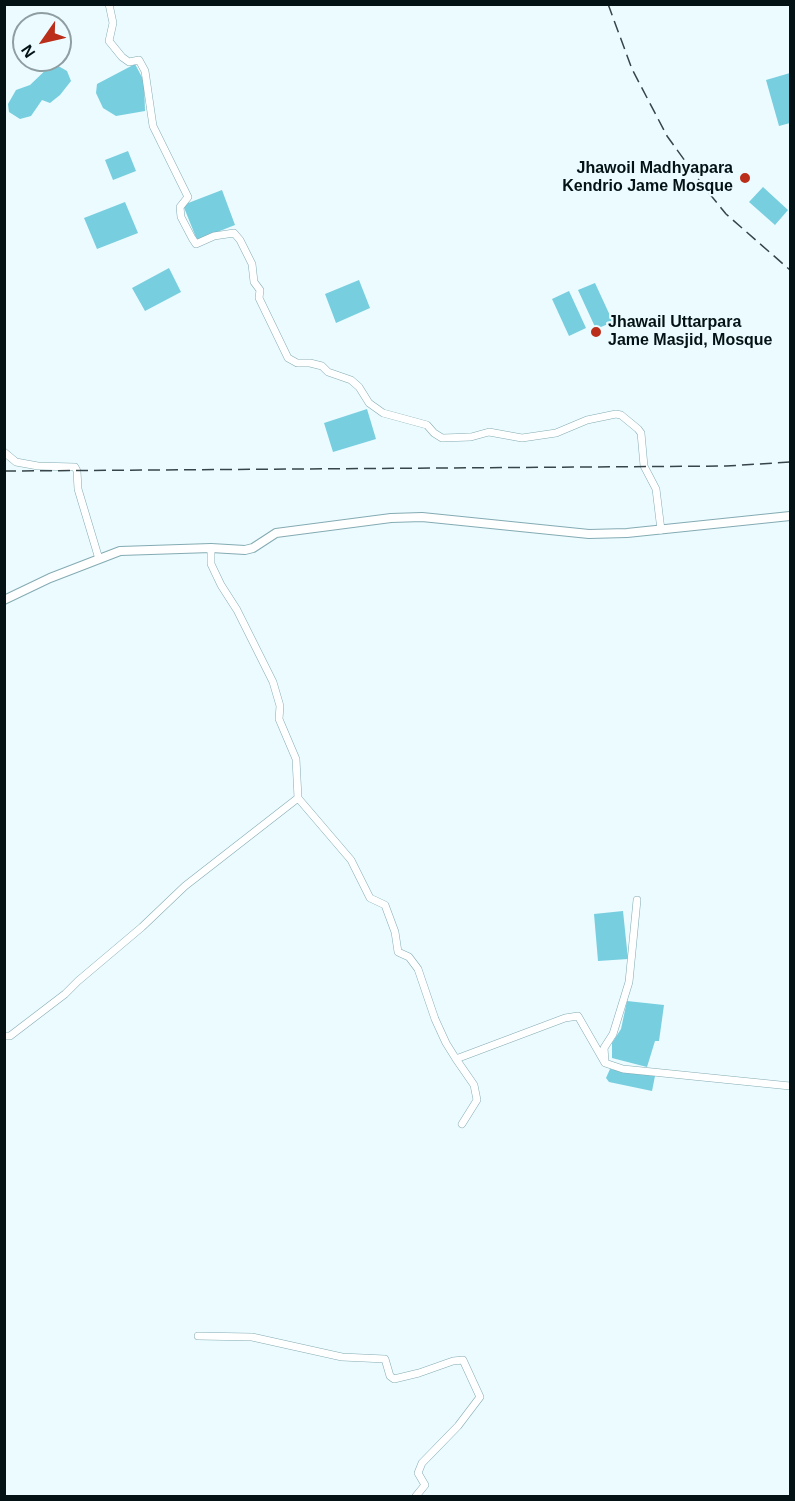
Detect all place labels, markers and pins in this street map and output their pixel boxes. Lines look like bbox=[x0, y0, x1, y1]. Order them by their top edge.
place label: Jhawoil Madhyapara Kendrio Jame Mosque bbox=[562, 159, 733, 197]
marker: Jhawoil Madhyapara Kendrio Jame Mosque bbox=[738, 171, 752, 185]
place label: Jhawail Uttarpara Jame Masjid, Mosque bbox=[608, 313, 772, 351]
marker: Jhawail Uttarpara Jame Masjid, Mosque bbox=[589, 325, 603, 339]

